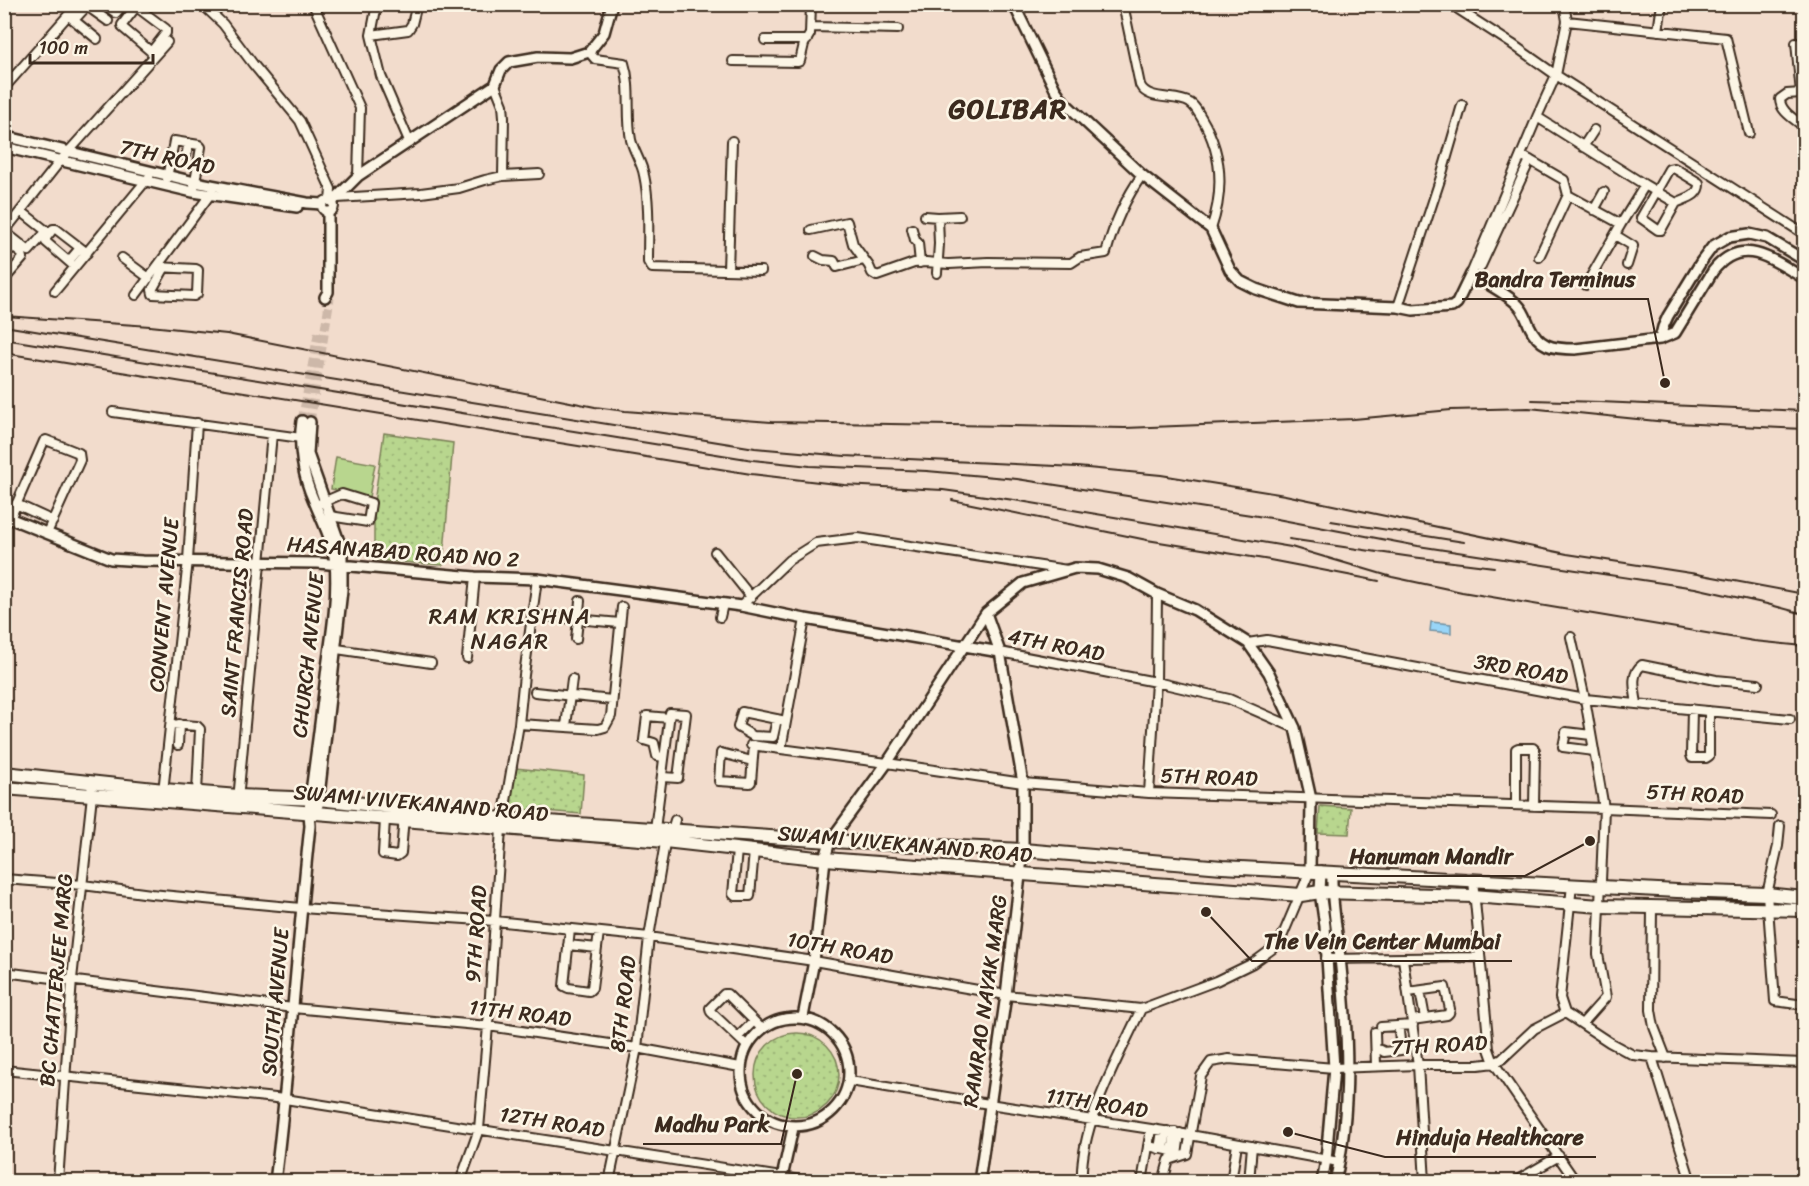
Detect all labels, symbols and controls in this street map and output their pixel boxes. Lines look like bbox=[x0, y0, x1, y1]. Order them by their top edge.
scale bar bbox=[30, 27, 153, 65]
text: 100 m bbox=[39, 32, 88, 64]
district label: GOLIBAR bbox=[948, 85, 1068, 133]
street label: 7TH ROAD bbox=[116, 128, 219, 186]
callout: Bandra Terminus bbox=[1462, 259, 1648, 299]
text: Bandra Terminus bbox=[1475, 260, 1636, 299]
street label: SAINT FRANCIS ROAD bbox=[209, 507, 265, 719]
street label: CONVENT AVENUE bbox=[137, 515, 191, 694]
street label: HASANABAD ROAD NO 2 bbox=[286, 525, 520, 579]
street label: CHURCH AVENUE bbox=[280, 569, 336, 739]
district label: RAM KRISHNA NAGAR bbox=[429, 597, 591, 661]
street label: 4TH ROAD bbox=[1005, 617, 1108, 673]
street label: 3RD ROAD bbox=[1471, 642, 1571, 696]
street label: 5TH ROAD bbox=[1160, 756, 1259, 798]
street label: 5TH ROAD bbox=[1645, 772, 1745, 816]
street label: SWAMI VIVEKANAND ROAD bbox=[292, 773, 550, 833]
street label: SWAMI VIVEKANAND ROAD bbox=[776, 814, 1034, 874]
callout: Hanuman Mandir bbox=[1337, 836, 1525, 876]
text: Hanuman Mandir bbox=[1348, 837, 1515, 876]
street label: BC CHATTERJEE MARG bbox=[28, 872, 84, 1088]
street label: 9TH ROAD bbox=[454, 884, 498, 984]
street label: RAMRAO NAYAK MARG bbox=[951, 892, 1019, 1110]
street label: 10TH ROAD bbox=[784, 920, 896, 976]
callout: The Vein Center Mumbai bbox=[1252, 921, 1512, 961]
text: The Vein Center Mumbai bbox=[1264, 922, 1502, 961]
street label: SOUTH AVENUE bbox=[250, 925, 301, 1078]
street label: 8TH ROAD bbox=[598, 953, 648, 1054]
street label: 11TH ROAD bbox=[467, 988, 574, 1038]
street label: 7TH ROAD bbox=[1390, 1023, 1489, 1066]
street label: 11TH ROAD bbox=[1043, 1076, 1151, 1130]
street label: 12TH ROAD bbox=[497, 1095, 607, 1149]
callout: Madhu Park bbox=[643, 1104, 781, 1144]
text: Madhu Park bbox=[654, 1105, 770, 1144]
callout: Hinduja Healthcare bbox=[1385, 1117, 1596, 1157]
text: Hinduja Healthcare bbox=[1395, 1118, 1585, 1157]

